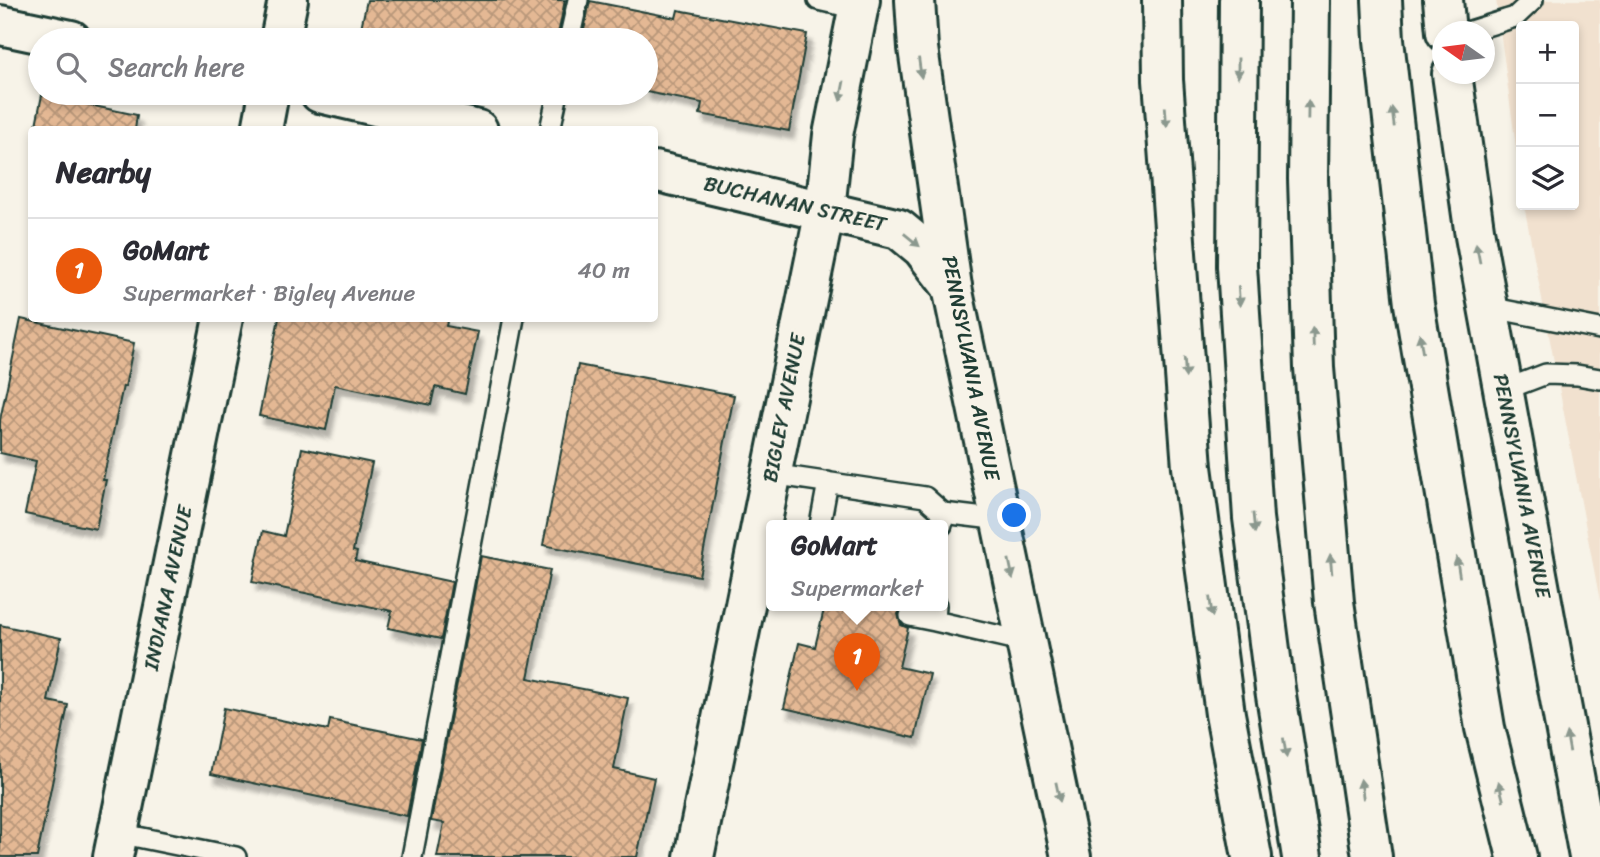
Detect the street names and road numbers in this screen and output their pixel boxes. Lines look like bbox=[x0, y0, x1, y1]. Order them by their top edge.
street label: BUCHANAN STREET bbox=[700, 165, 892, 244]
street label: PENNSYLVANIA AVENUE bbox=[931, 252, 1012, 485]
street label: BIGLEY AVENUE bbox=[751, 329, 817, 486]
street label: PENNSYLVANIA AVENUE bbox=[1482, 370, 1563, 603]
street label: INDIANA AVENUE bbox=[132, 501, 204, 675]

